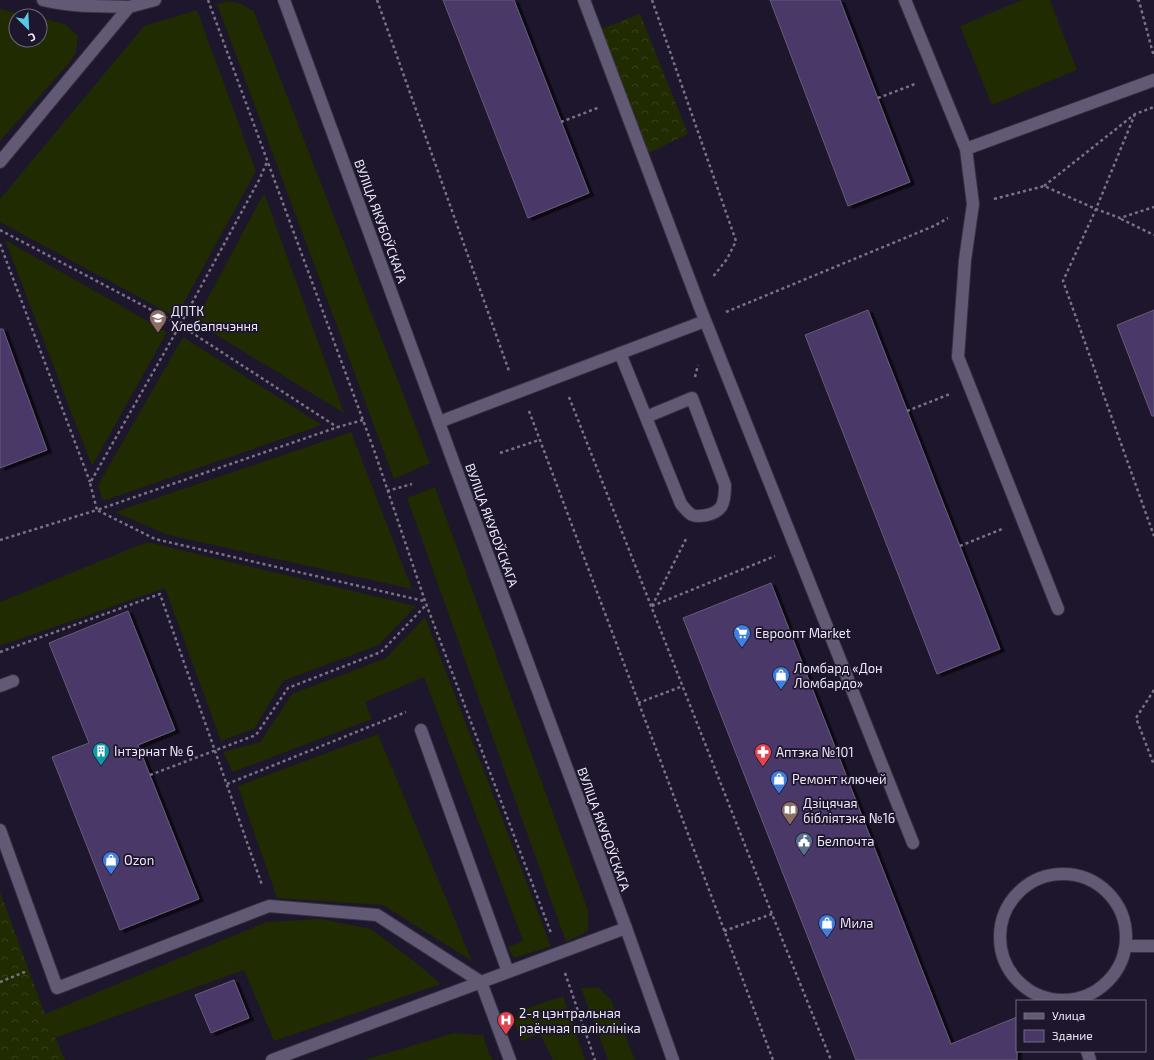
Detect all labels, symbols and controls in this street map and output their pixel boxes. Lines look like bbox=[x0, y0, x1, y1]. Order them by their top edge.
north arrow bbox=[8, 8, 48, 48]
text: С bbox=[26, 30, 38, 45]
street label: ВУЛІЦА ЯКУБОЎСКАГА bbox=[351, 157, 411, 285]
place label: ДПТК Хлебапячэння bbox=[171, 303, 258, 334]
school or university icon: ДПТК Хлебапячэння bbox=[148, 308, 168, 333]
street label: ВУЛІЦА ЯКУБОЎСКАГА bbox=[462, 461, 522, 589]
supermarket icon: Евроопт Market bbox=[732, 623, 752, 648]
place label: Евроопт Market bbox=[755, 625, 851, 641]
place label: Ломбард «Дон Ломбардо» bbox=[794, 660, 883, 691]
shop icon: Ломбард «Дон Ломбардо» bbox=[771, 665, 791, 690]
building icon: Інтэрнат № 6 bbox=[91, 741, 111, 766]
pharmacy icon: Аптэка №101 bbox=[753, 742, 773, 767]
place label: Інтэрнат № 6 bbox=[114, 743, 194, 759]
place label: Аптэка №101 bbox=[776, 744, 854, 760]
street label: ВУЛІЦА ЯКУБОЎСКАГА bbox=[574, 765, 634, 893]
shop icon: Ремонт ключей bbox=[769, 769, 789, 794]
place label: Ремонт ключей bbox=[792, 771, 887, 787]
place label: Дзіцячая бібліятэка №16 bbox=[803, 795, 895, 826]
library icon: Дзіцячая бібліятэка №16 bbox=[780, 800, 800, 825]
public building icon: Белпочта bbox=[794, 831, 814, 856]
place label: Белпочта bbox=[817, 833, 874, 849]
shop icon: Ozon bbox=[101, 850, 121, 875]
place label: Ozon bbox=[124, 852, 154, 868]
shop icon: Мила bbox=[817, 913, 837, 938]
place label: Мила bbox=[840, 915, 874, 931]
legend bbox=[1016, 1000, 1146, 1052]
place label: 2-я цэнтральная раённая паліклініка bbox=[519, 1005, 641, 1036]
text: Улица bbox=[1052, 1008, 1085, 1022]
hospital icon: 2-я цэнтральная раённая паліклініка bbox=[496, 1010, 516, 1035]
text: Здание bbox=[1052, 1028, 1093, 1042]

